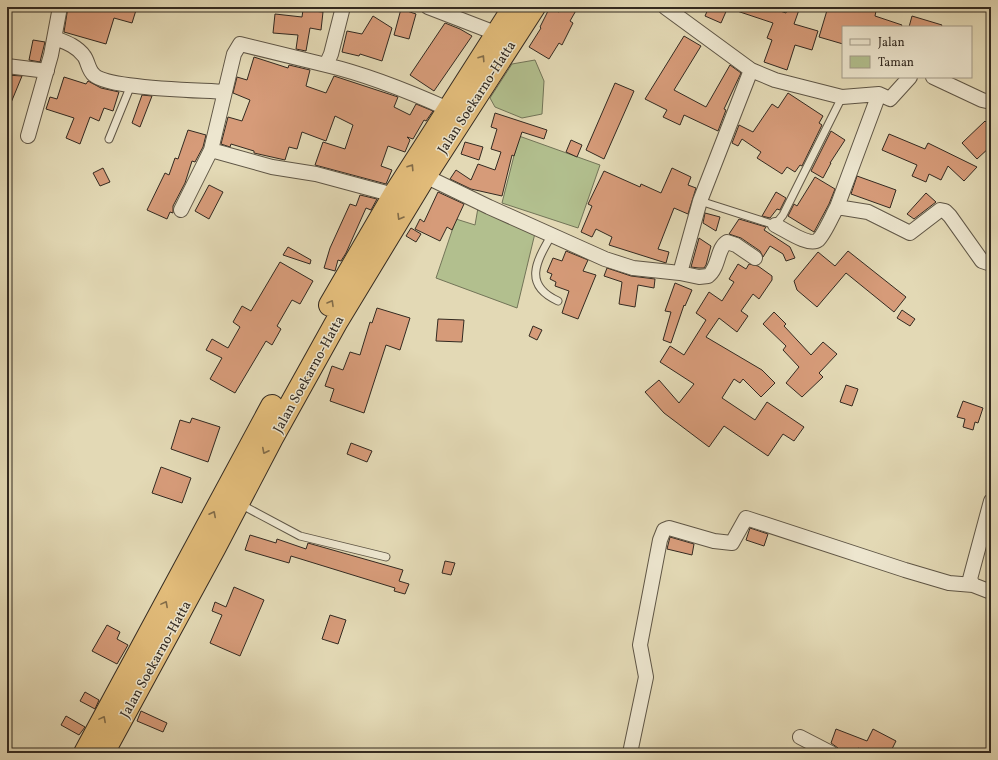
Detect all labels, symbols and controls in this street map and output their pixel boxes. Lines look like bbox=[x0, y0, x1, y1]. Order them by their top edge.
legend bbox=[842, 26, 972, 78]
text: Jalan bbox=[878, 35, 905, 51]
street label: Jalan Soekarno-Hatta bbox=[434, 38, 521, 158]
one-way arrow bbox=[477, 55, 485, 62]
text: Taman bbox=[878, 55, 914, 71]
one-way arrow bbox=[406, 164, 414, 171]
one-way arrow bbox=[398, 213, 405, 220]
one-way arrow bbox=[326, 300, 333, 307]
street label: Jalan Soekarno-Hatta bbox=[269, 313, 349, 437]
one-way arrow bbox=[262, 446, 270, 454]
one-way arrow bbox=[208, 511, 216, 519]
street label: Jalan Soekarno-Hatta bbox=[116, 598, 196, 722]
one-way arrow bbox=[160, 601, 168, 609]
one-way arrow bbox=[99, 716, 106, 723]

